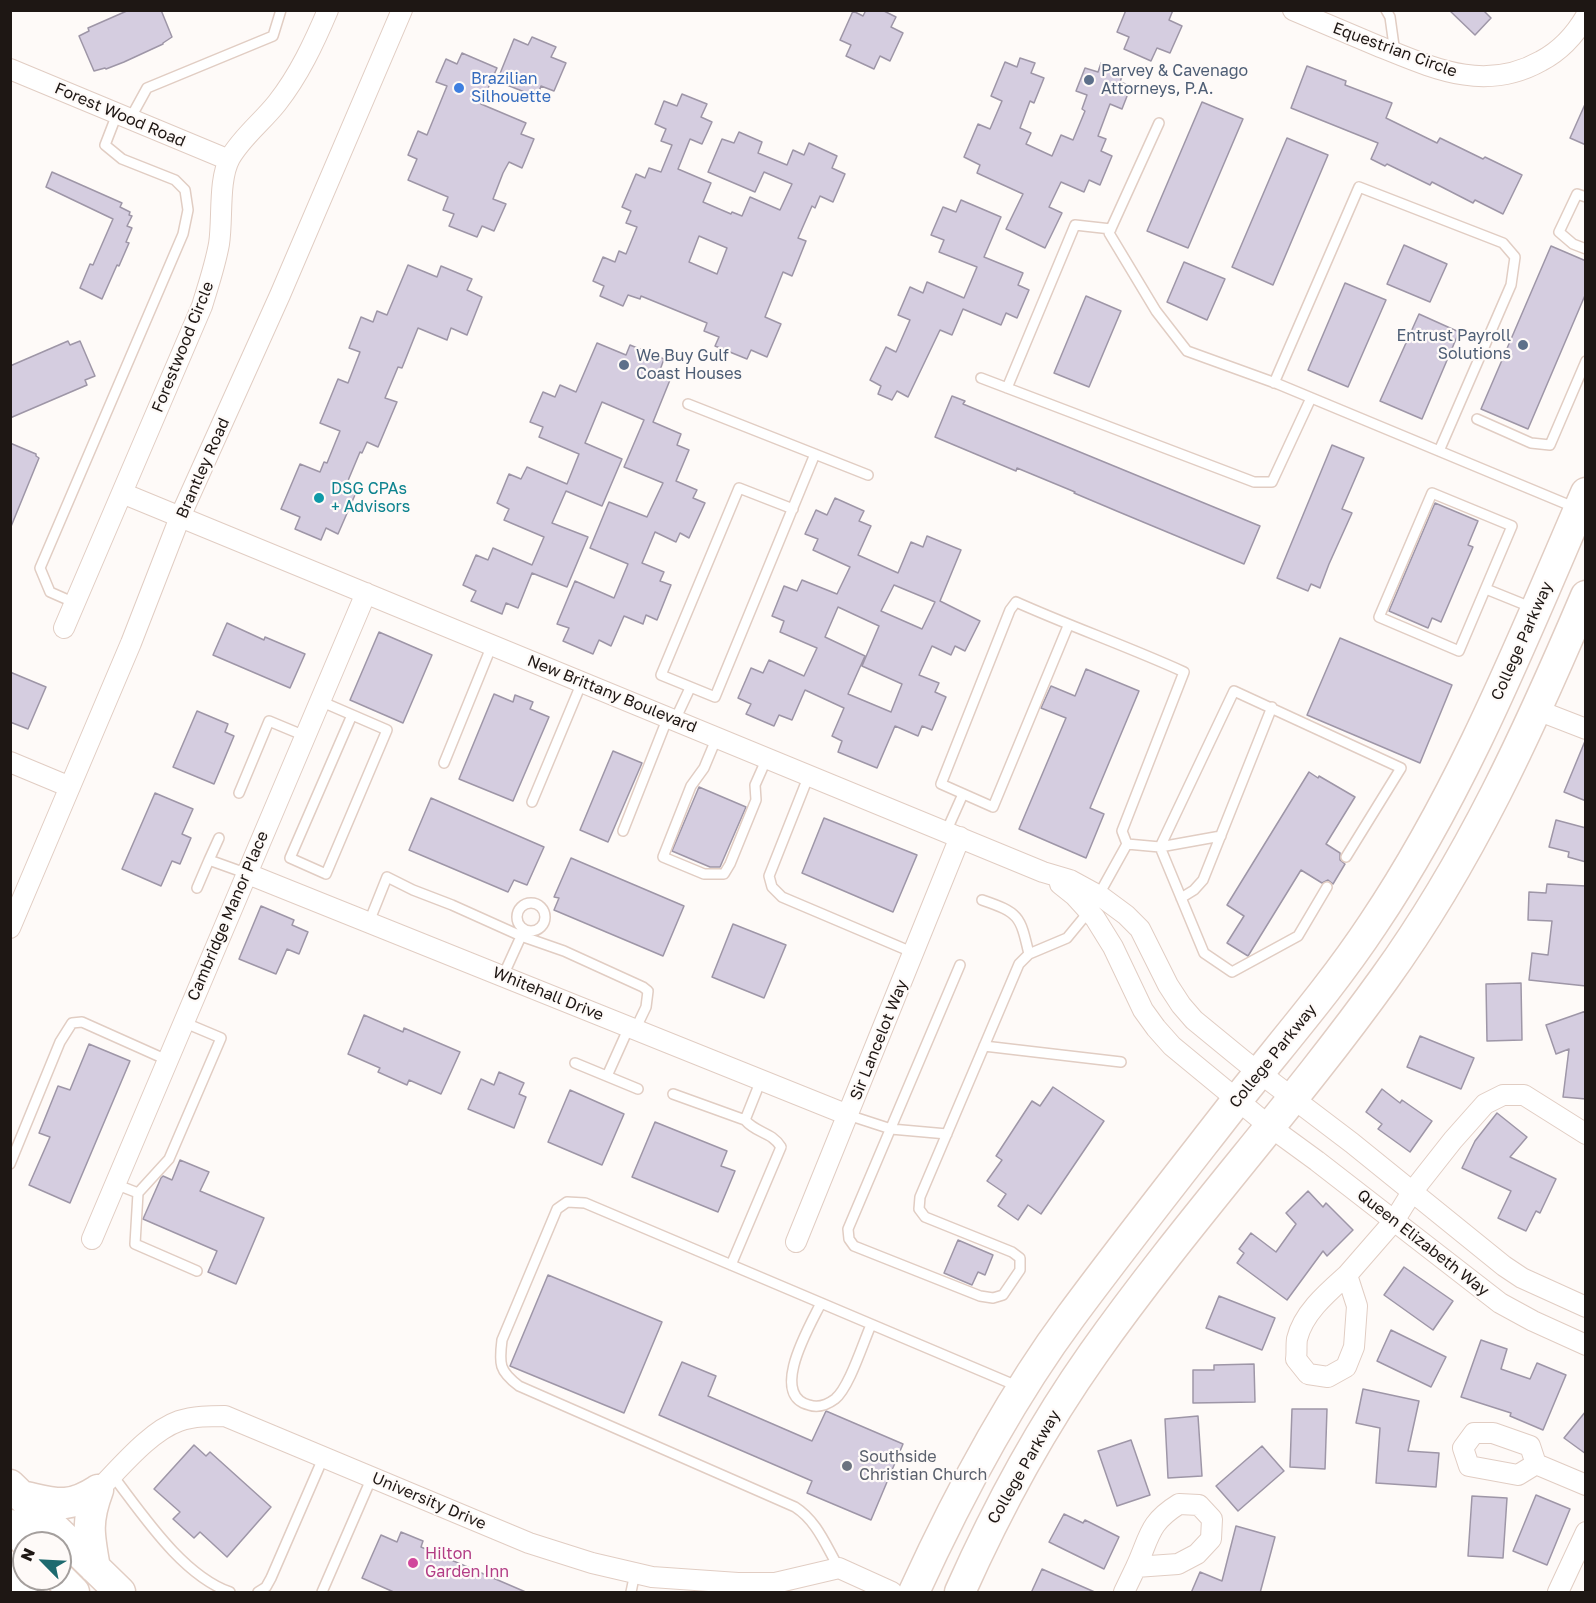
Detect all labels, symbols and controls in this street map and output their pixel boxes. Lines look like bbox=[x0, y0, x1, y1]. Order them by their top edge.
street label: Equestrian Circle bbox=[1330, 19, 1460, 81]
place label: Parvey & Cavenago Attorneys, P.A. bbox=[1101, 61, 1248, 99]
place label: Brazilian Silhouette bbox=[471, 69, 551, 107]
marker: Parvey & Cavenago Attorneys, P.A. bbox=[1082, 73, 1096, 87]
street label: Forest Wood Road bbox=[52, 79, 188, 151]
marker: Brazilian Silhouette bbox=[452, 81, 466, 95]
street label: Forestwood Circle bbox=[148, 279, 218, 415]
place label: Entrust Payroll Solutions bbox=[1396, 326, 1511, 364]
marker: Entrust Payroll Solutions bbox=[1516, 338, 1530, 352]
place label: We Buy Gulf Coast Houses bbox=[636, 346, 742, 384]
marker: We Buy Gulf Coast Houses bbox=[617, 358, 631, 372]
street label: Brantley Road bbox=[172, 415, 234, 521]
place label: DSG CPAs + Advisors bbox=[331, 479, 410, 517]
marker: DSG CPAs + Advisors bbox=[312, 491, 326, 505]
street label: College Parkway bbox=[1487, 579, 1557, 703]
street label: New Brittany Boulevard bbox=[524, 651, 700, 737]
street label: Cambridge Manor Place bbox=[184, 828, 272, 1004]
street label: Whitehall Drive bbox=[490, 963, 606, 1025]
street label: Sir Lancelot Way bbox=[846, 977, 912, 1103]
street label: College Parkway bbox=[1225, 1000, 1321, 1112]
street label: Queen Elizabeth Way bbox=[1353, 1186, 1493, 1300]
street label: College Parkway bbox=[984, 1407, 1064, 1527]
place label: Southside Christian Church bbox=[859, 1447, 987, 1485]
marker: Southside Christian Church bbox=[840, 1459, 854, 1473]
street label: University Drive bbox=[369, 1468, 489, 1534]
north arrow bbox=[12, 1531, 72, 1591]
place label: Hilton Garden Inn bbox=[425, 1544, 509, 1582]
text: N bbox=[16, 1545, 39, 1564]
marker: Hilton Garden Inn bbox=[406, 1556, 420, 1570]

